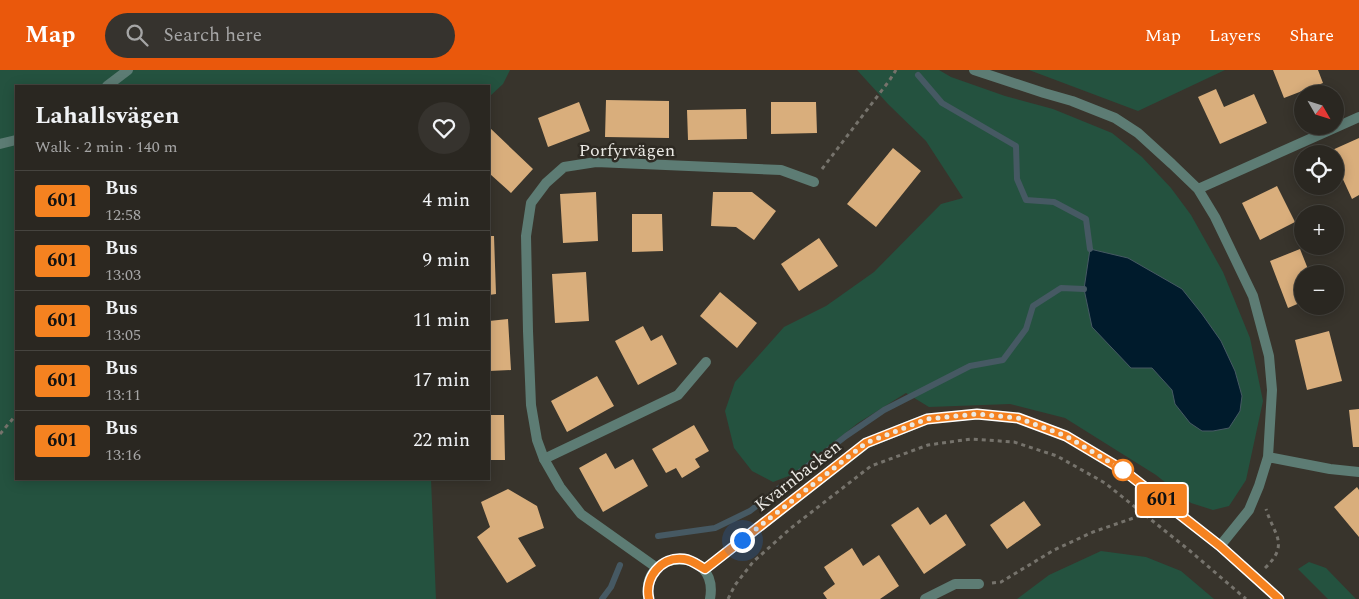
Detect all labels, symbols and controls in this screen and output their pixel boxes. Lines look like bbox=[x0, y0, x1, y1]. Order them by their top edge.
search box bbox=[105, 13, 455, 58]
text: Map bbox=[25, 17, 75, 53]
icon: search bbox=[123, 21, 151, 49]
text: Search here bbox=[163, 21, 262, 50]
text: Map bbox=[1145, 22, 1181, 49]
text: Layers bbox=[1209, 22, 1261, 49]
text: Share bbox=[1289, 22, 1334, 49]
north arrow bbox=[1294, 85, 1344, 135]
map controls bbox=[1294, 85, 1344, 315]
text: Lahallsvägen bbox=[35, 98, 179, 134]
button: heart bbox=[418, 102, 470, 154]
text: Walk · 2 min · 140 m bbox=[35, 135, 178, 159]
street label: Porfyrvägen bbox=[579, 137, 675, 164]
button: locate bbox=[1294, 145, 1344, 195]
text: Bus bbox=[105, 174, 138, 203]
text: 4 min bbox=[422, 186, 470, 215]
text: 601 bbox=[47, 187, 78, 214]
text: 12:58 bbox=[105, 203, 141, 227]
button: + bbox=[1294, 205, 1344, 255]
text: Bus bbox=[105, 234, 138, 263]
text: 9 min bbox=[422, 246, 470, 275]
text: 601 bbox=[47, 247, 78, 274]
text: 13:03 bbox=[105, 263, 141, 287]
button: − bbox=[1294, 265, 1344, 315]
text: Bus bbox=[105, 294, 138, 323]
text: 11 min bbox=[413, 306, 470, 335]
text: 601 bbox=[47, 307, 78, 334]
text: 13:05 bbox=[105, 323, 141, 347]
text: Bus bbox=[105, 354, 138, 383]
text: 17 min bbox=[413, 366, 470, 395]
text: 601 bbox=[47, 367, 78, 394]
text: 13:11 bbox=[105, 383, 141, 407]
text: Bus bbox=[105, 414, 138, 443]
text: 22 min bbox=[413, 426, 470, 455]
text: 601 bbox=[47, 427, 78, 454]
street label: Kvarnbacken bbox=[749, 433, 847, 519]
text: 13:16 bbox=[105, 443, 141, 467]
unlabelled marker bbox=[1112, 459, 1134, 481]
line badge: 601 bbox=[1133, 484, 1191, 516]
text: 601 bbox=[1147, 486, 1177, 513]
your location bbox=[730, 528, 755, 553]

